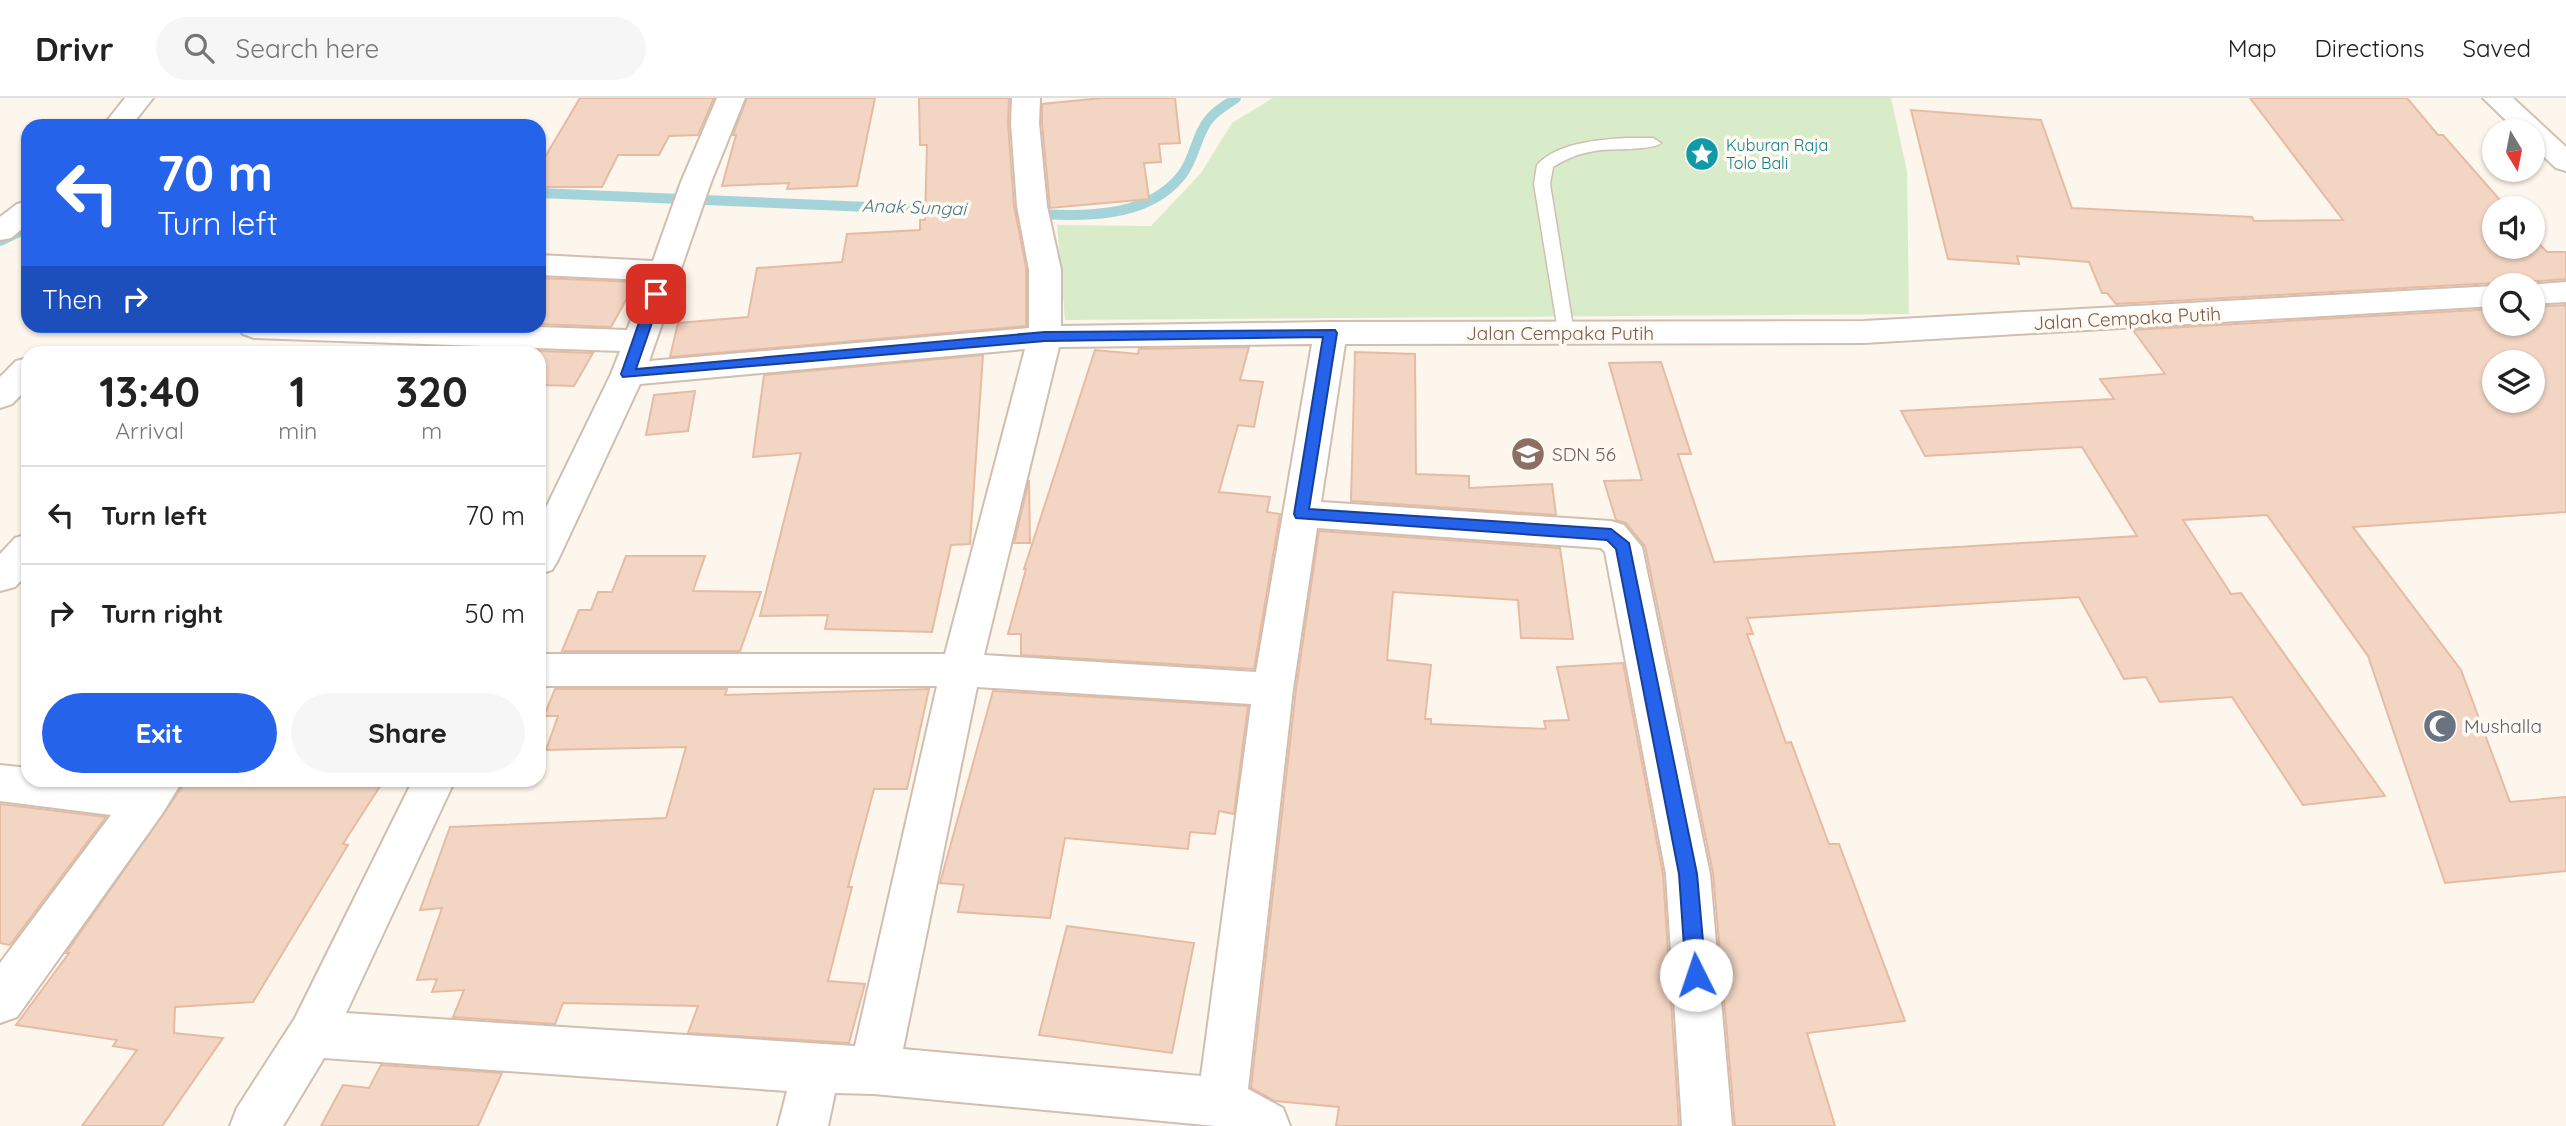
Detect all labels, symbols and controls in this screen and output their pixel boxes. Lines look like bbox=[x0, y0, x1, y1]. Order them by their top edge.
search box bbox=[156, 17, 646, 80]
text: Drivr bbox=[35, 28, 114, 69]
icon: search bbox=[180, 29, 218, 67]
text: Search here bbox=[236, 32, 379, 65]
text: Map bbox=[2228, 33, 2277, 63]
text: Directions bbox=[2315, 33, 2425, 63]
text: Saved bbox=[2463, 33, 2531, 63]
north arrow bbox=[2482, 119, 2544, 182]
map controls bbox=[2482, 119, 2545, 413]
place icon: Kuburan Raja Tolo Bali bbox=[1683, 135, 1721, 173]
place label: Kuburan Raja Tolo Bali bbox=[1726, 135, 1828, 173]
text: 70 m bbox=[157, 142, 273, 203]
icon: left bbox=[42, 147, 133, 238]
water label: Anak Sungai bbox=[862, 194, 969, 220]
button: sound bbox=[2482, 196, 2545, 259]
text: Turn left bbox=[157, 203, 278, 243]
pin bbox=[626, 264, 686, 324]
button: search bbox=[2482, 273, 2545, 336]
icon: arrive bbox=[637, 275, 675, 313]
icon: right bbox=[116, 280, 154, 318]
text: Then bbox=[42, 283, 102, 316]
street label: Jalan Cempaka Putih bbox=[2032, 301, 2222, 335]
street label: Jalan Cempaka Putih bbox=[1466, 321, 1654, 345]
button: layers bbox=[2482, 350, 2545, 413]
text: 13:40 bbox=[99, 365, 200, 418]
text: 1 bbox=[290, 365, 306, 418]
text: 320 bbox=[396, 365, 468, 418]
text: Arrival bbox=[115, 416, 184, 445]
text: min bbox=[278, 416, 317, 445]
text: m bbox=[421, 416, 442, 445]
school or university icon: SDN 56 bbox=[1509, 435, 1547, 473]
place label: SDN 56 bbox=[1552, 442, 1616, 466]
icon: left bbox=[42, 496, 80, 534]
text: Turn left bbox=[101, 499, 208, 532]
text: 70 m bbox=[465, 499, 525, 532]
icon: right bbox=[42, 594, 80, 632]
text: Turn right bbox=[101, 597, 223, 630]
text: 50 m bbox=[465, 597, 525, 630]
button: Exit bbox=[42, 693, 277, 773]
button: Share bbox=[291, 693, 525, 773]
mosque icon: Mushalla bbox=[2421, 707, 2459, 745]
place label: Mushalla bbox=[2464, 714, 2542, 738]
position arrow bbox=[1659, 938, 1733, 1012]

